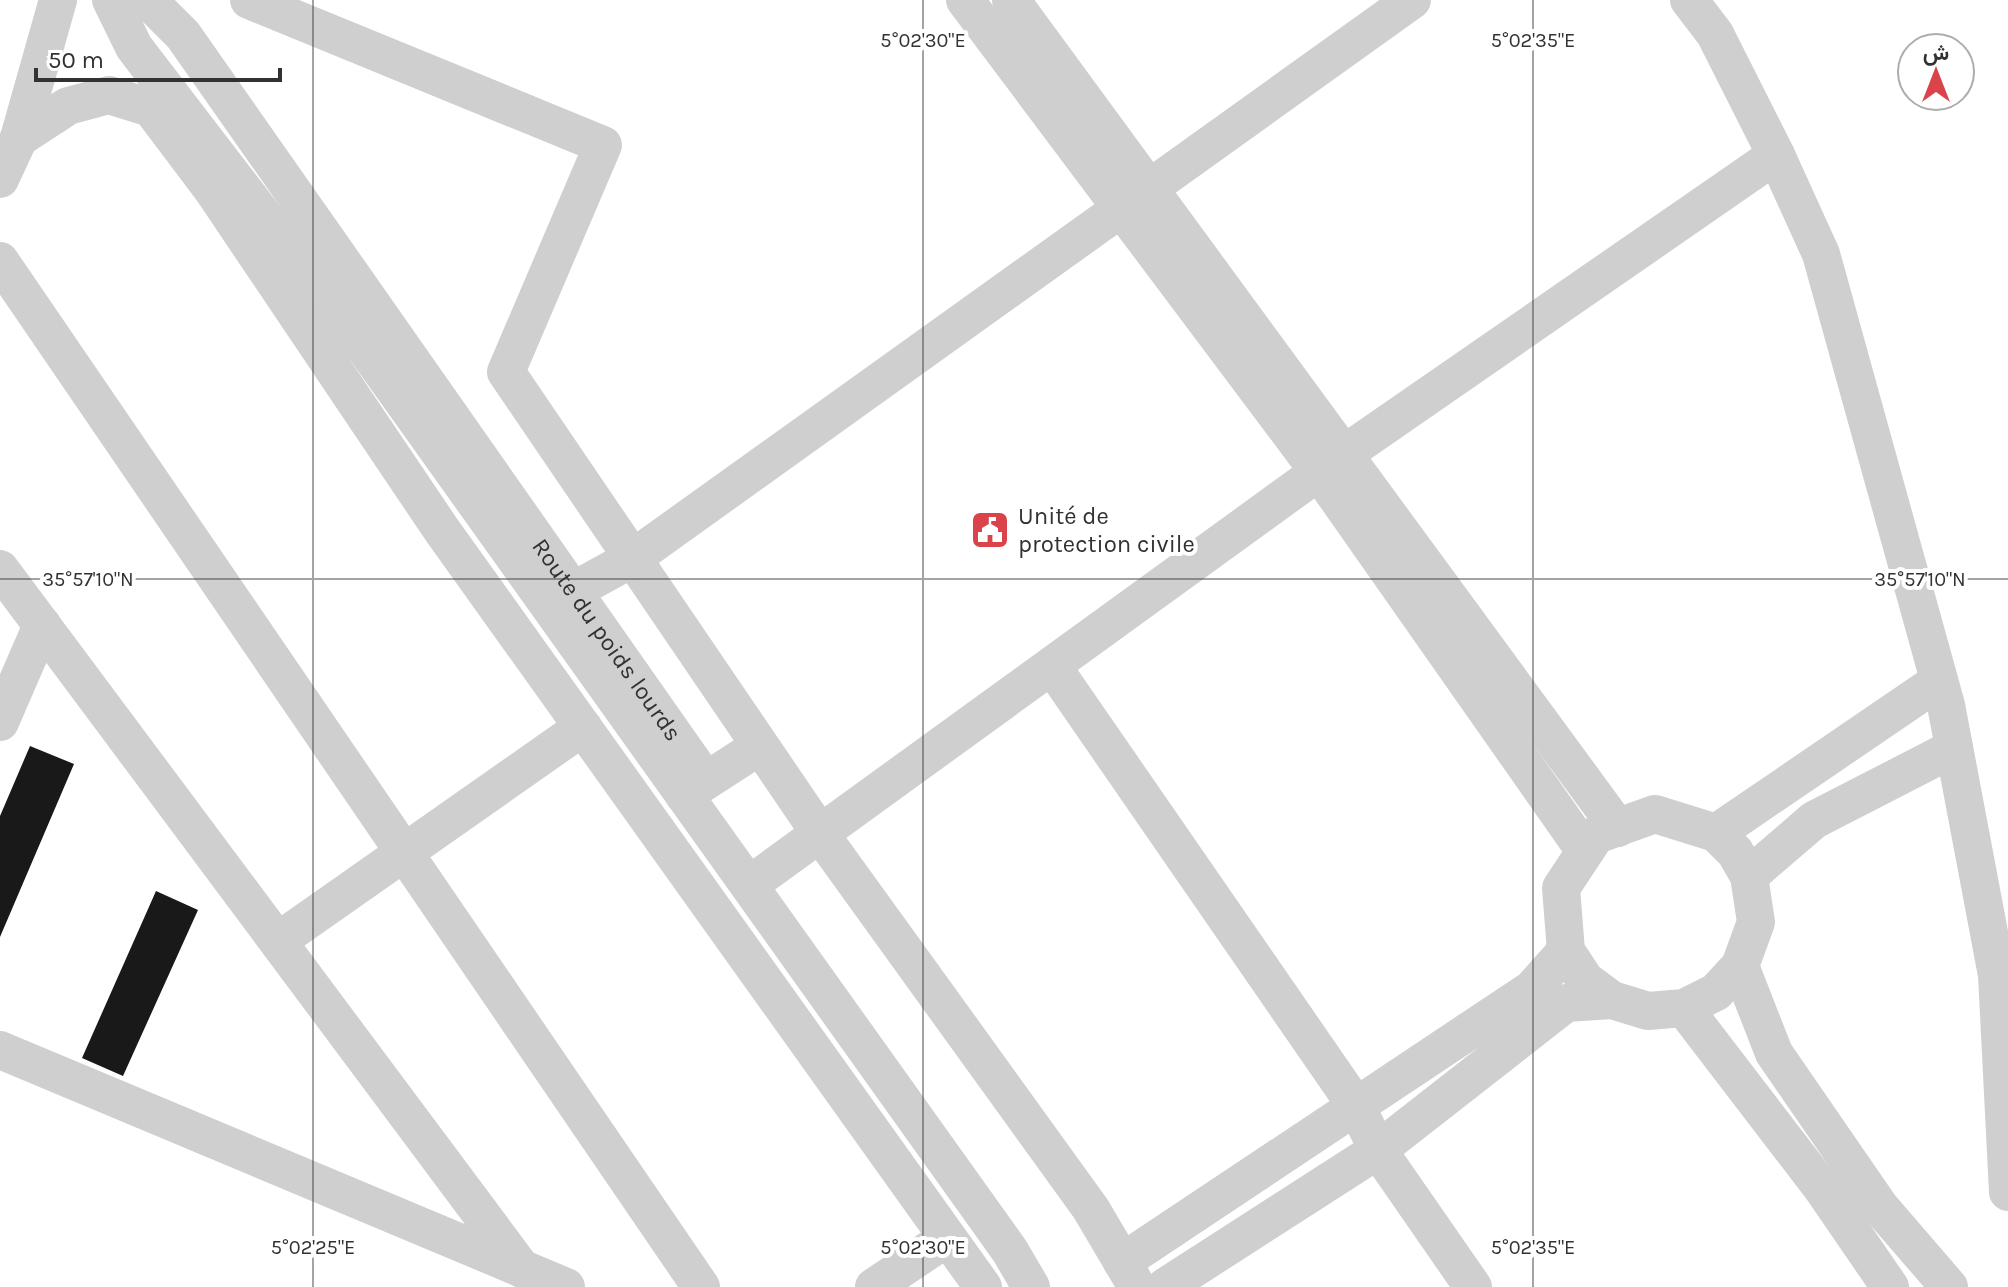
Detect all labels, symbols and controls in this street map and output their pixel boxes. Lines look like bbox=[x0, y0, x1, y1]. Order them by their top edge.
text: 5°02'30"E bbox=[880, 29, 966, 52]
text: 5°02'35"E bbox=[1491, 29, 1575, 52]
scale bar bbox=[36, 32, 280, 82]
north arrow bbox=[1896, 32, 1976, 112]
text: ش bbox=[1923, 40, 1949, 66]
text: 50 m bbox=[48, 46, 104, 74]
place label: Unité de protection civile bbox=[1018, 502, 1195, 558]
public building icon: Unité de protection civile bbox=[969, 509, 1011, 551]
street label: Route du poids lourds bbox=[526, 533, 688, 746]
text: 35°57'10"N bbox=[42, 568, 134, 591]
text: 35°57'10"N bbox=[1874, 568, 1966, 591]
text: 5°02'25"E bbox=[271, 1236, 355, 1259]
text: 5°02'30"E bbox=[880, 1236, 966, 1259]
text: 5°02'35"E bbox=[1491, 1236, 1575, 1259]

